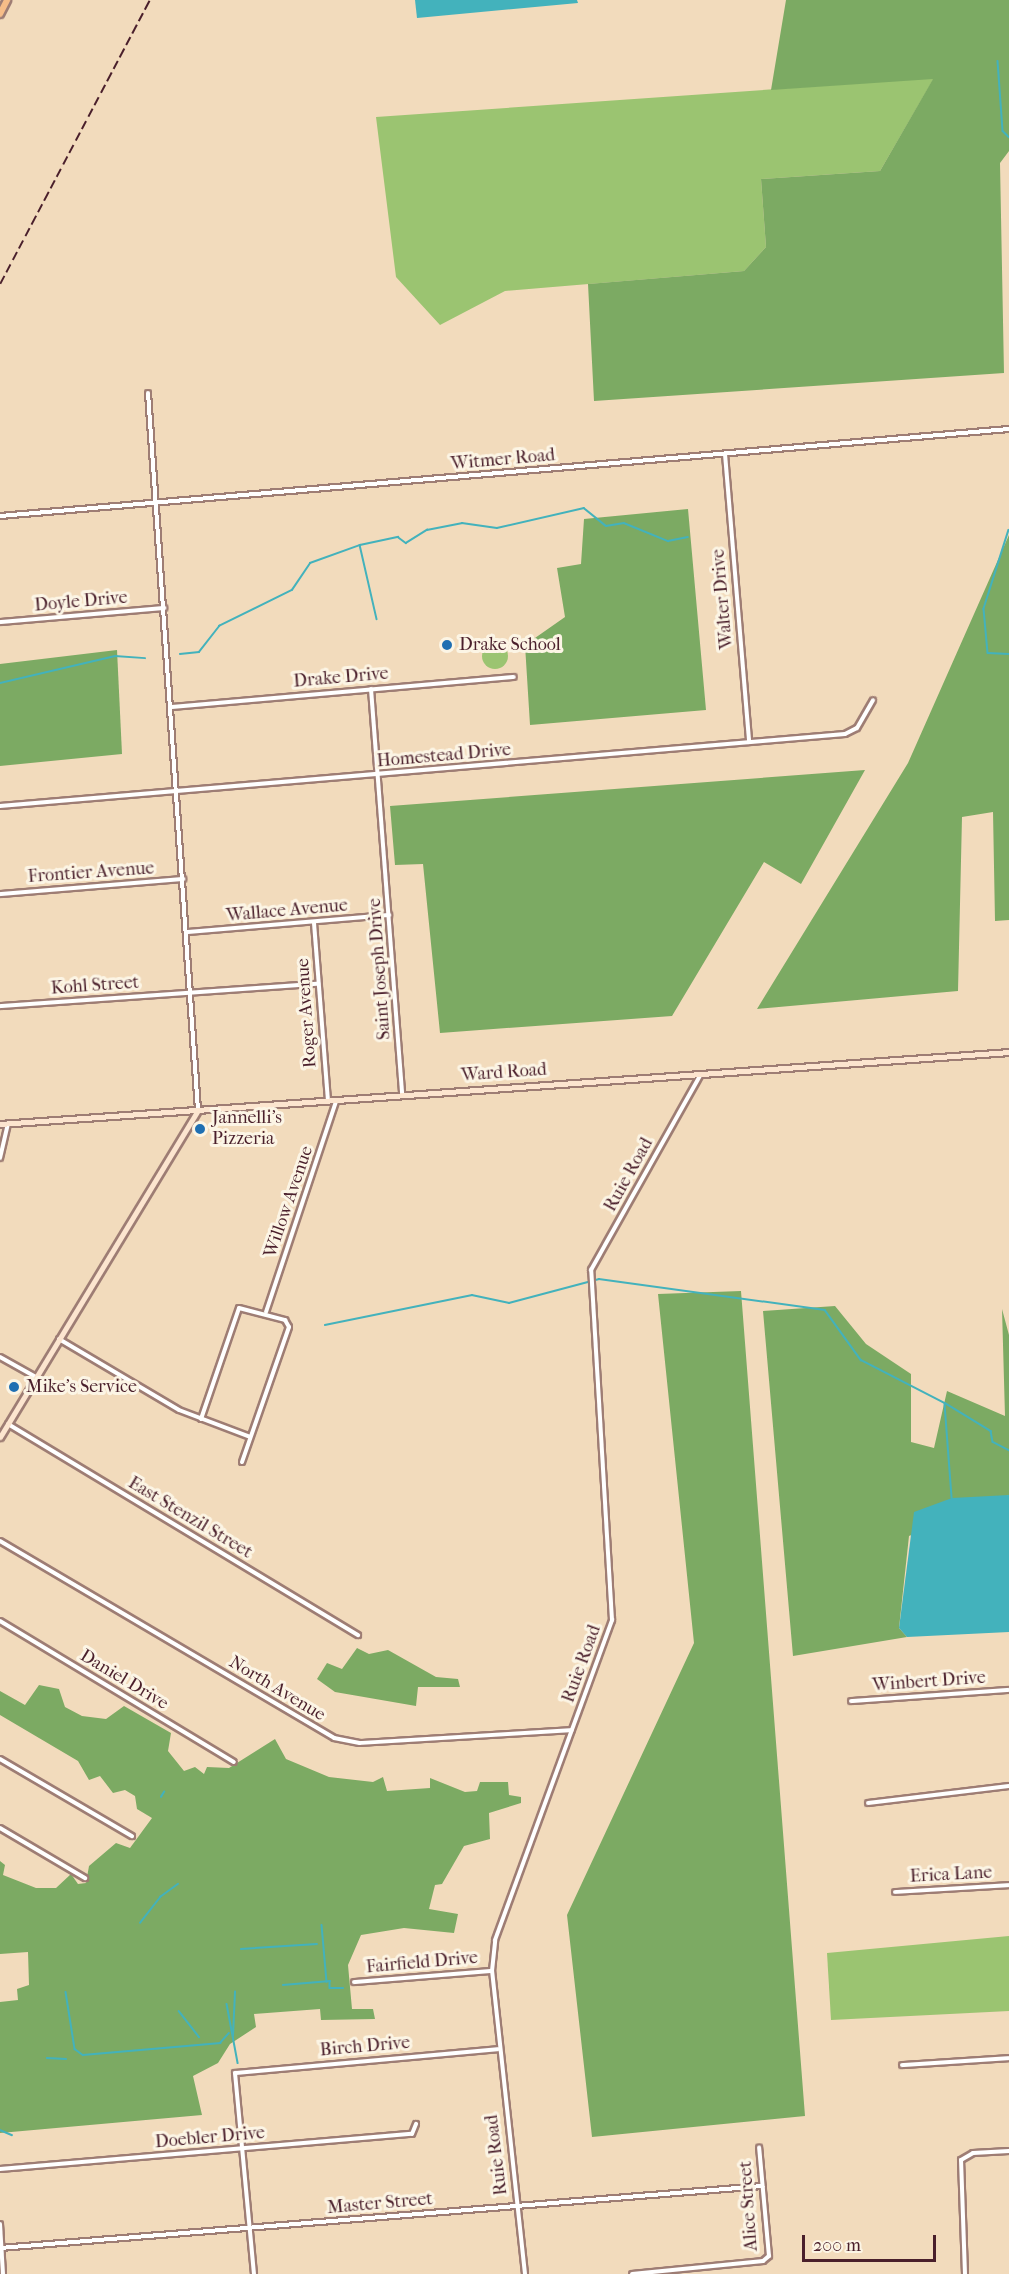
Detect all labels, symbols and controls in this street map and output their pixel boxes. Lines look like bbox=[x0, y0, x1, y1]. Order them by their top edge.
street label: Witmer Road bbox=[450, 445, 556, 475]
street label: Walter Drive bbox=[708, 548, 738, 650]
street label: Doyle Drive bbox=[34, 587, 128, 617]
place label: Drake School bbox=[459, 634, 561, 656]
marker: Drake School bbox=[440, 638, 454, 652]
street label: Drake Drive bbox=[293, 663, 389, 693]
street label: Homestead Drive bbox=[376, 739, 512, 773]
street label: Frontier Avenue bbox=[27, 858, 155, 888]
street label: Wallace Avenue bbox=[225, 895, 349, 927]
street label: Saint Joseph Drive bbox=[364, 897, 396, 1041]
street label: Roger Avenue bbox=[292, 957, 322, 1069]
street label: Kohl Street bbox=[50, 972, 140, 1000]
street label: Ward Road bbox=[460, 1059, 548, 1087]
place label: Jannelli's Pizzeria bbox=[212, 1108, 282, 1150]
marker: Jannelli's Pizzeria bbox=[193, 1122, 207, 1136]
street label: Ruie Road bbox=[600, 1134, 658, 1216]
street label: Willow Avenue bbox=[260, 1143, 318, 1261]
place label: Mike's Service bbox=[26, 1376, 137, 1398]
marker: Mike's Service bbox=[7, 1380, 21, 1394]
street label: East Stenzil Street bbox=[124, 1472, 256, 1564]
street label: Ruie Road bbox=[558, 1622, 606, 1706]
street label: Daniel Drive bbox=[76, 1645, 172, 1715]
street label: North Avenue bbox=[225, 1652, 329, 1726]
street label: Winbert Drive bbox=[872, 1667, 986, 1697]
street label: Erica Lane bbox=[909, 1862, 993, 1888]
street label: Fairfield Drive bbox=[365, 1947, 479, 1979]
street label: Birch Drive bbox=[319, 2032, 411, 2062]
street label: Ruie Road bbox=[481, 2113, 513, 2197]
street label: Doebler Drive bbox=[154, 2122, 266, 2154]
street label: Alice Street bbox=[735, 2160, 763, 2252]
street label: Master Street bbox=[326, 2189, 434, 2219]
scale bar bbox=[805, 2223, 938, 2261]
text: 200 m bbox=[813, 2235, 861, 2256]

